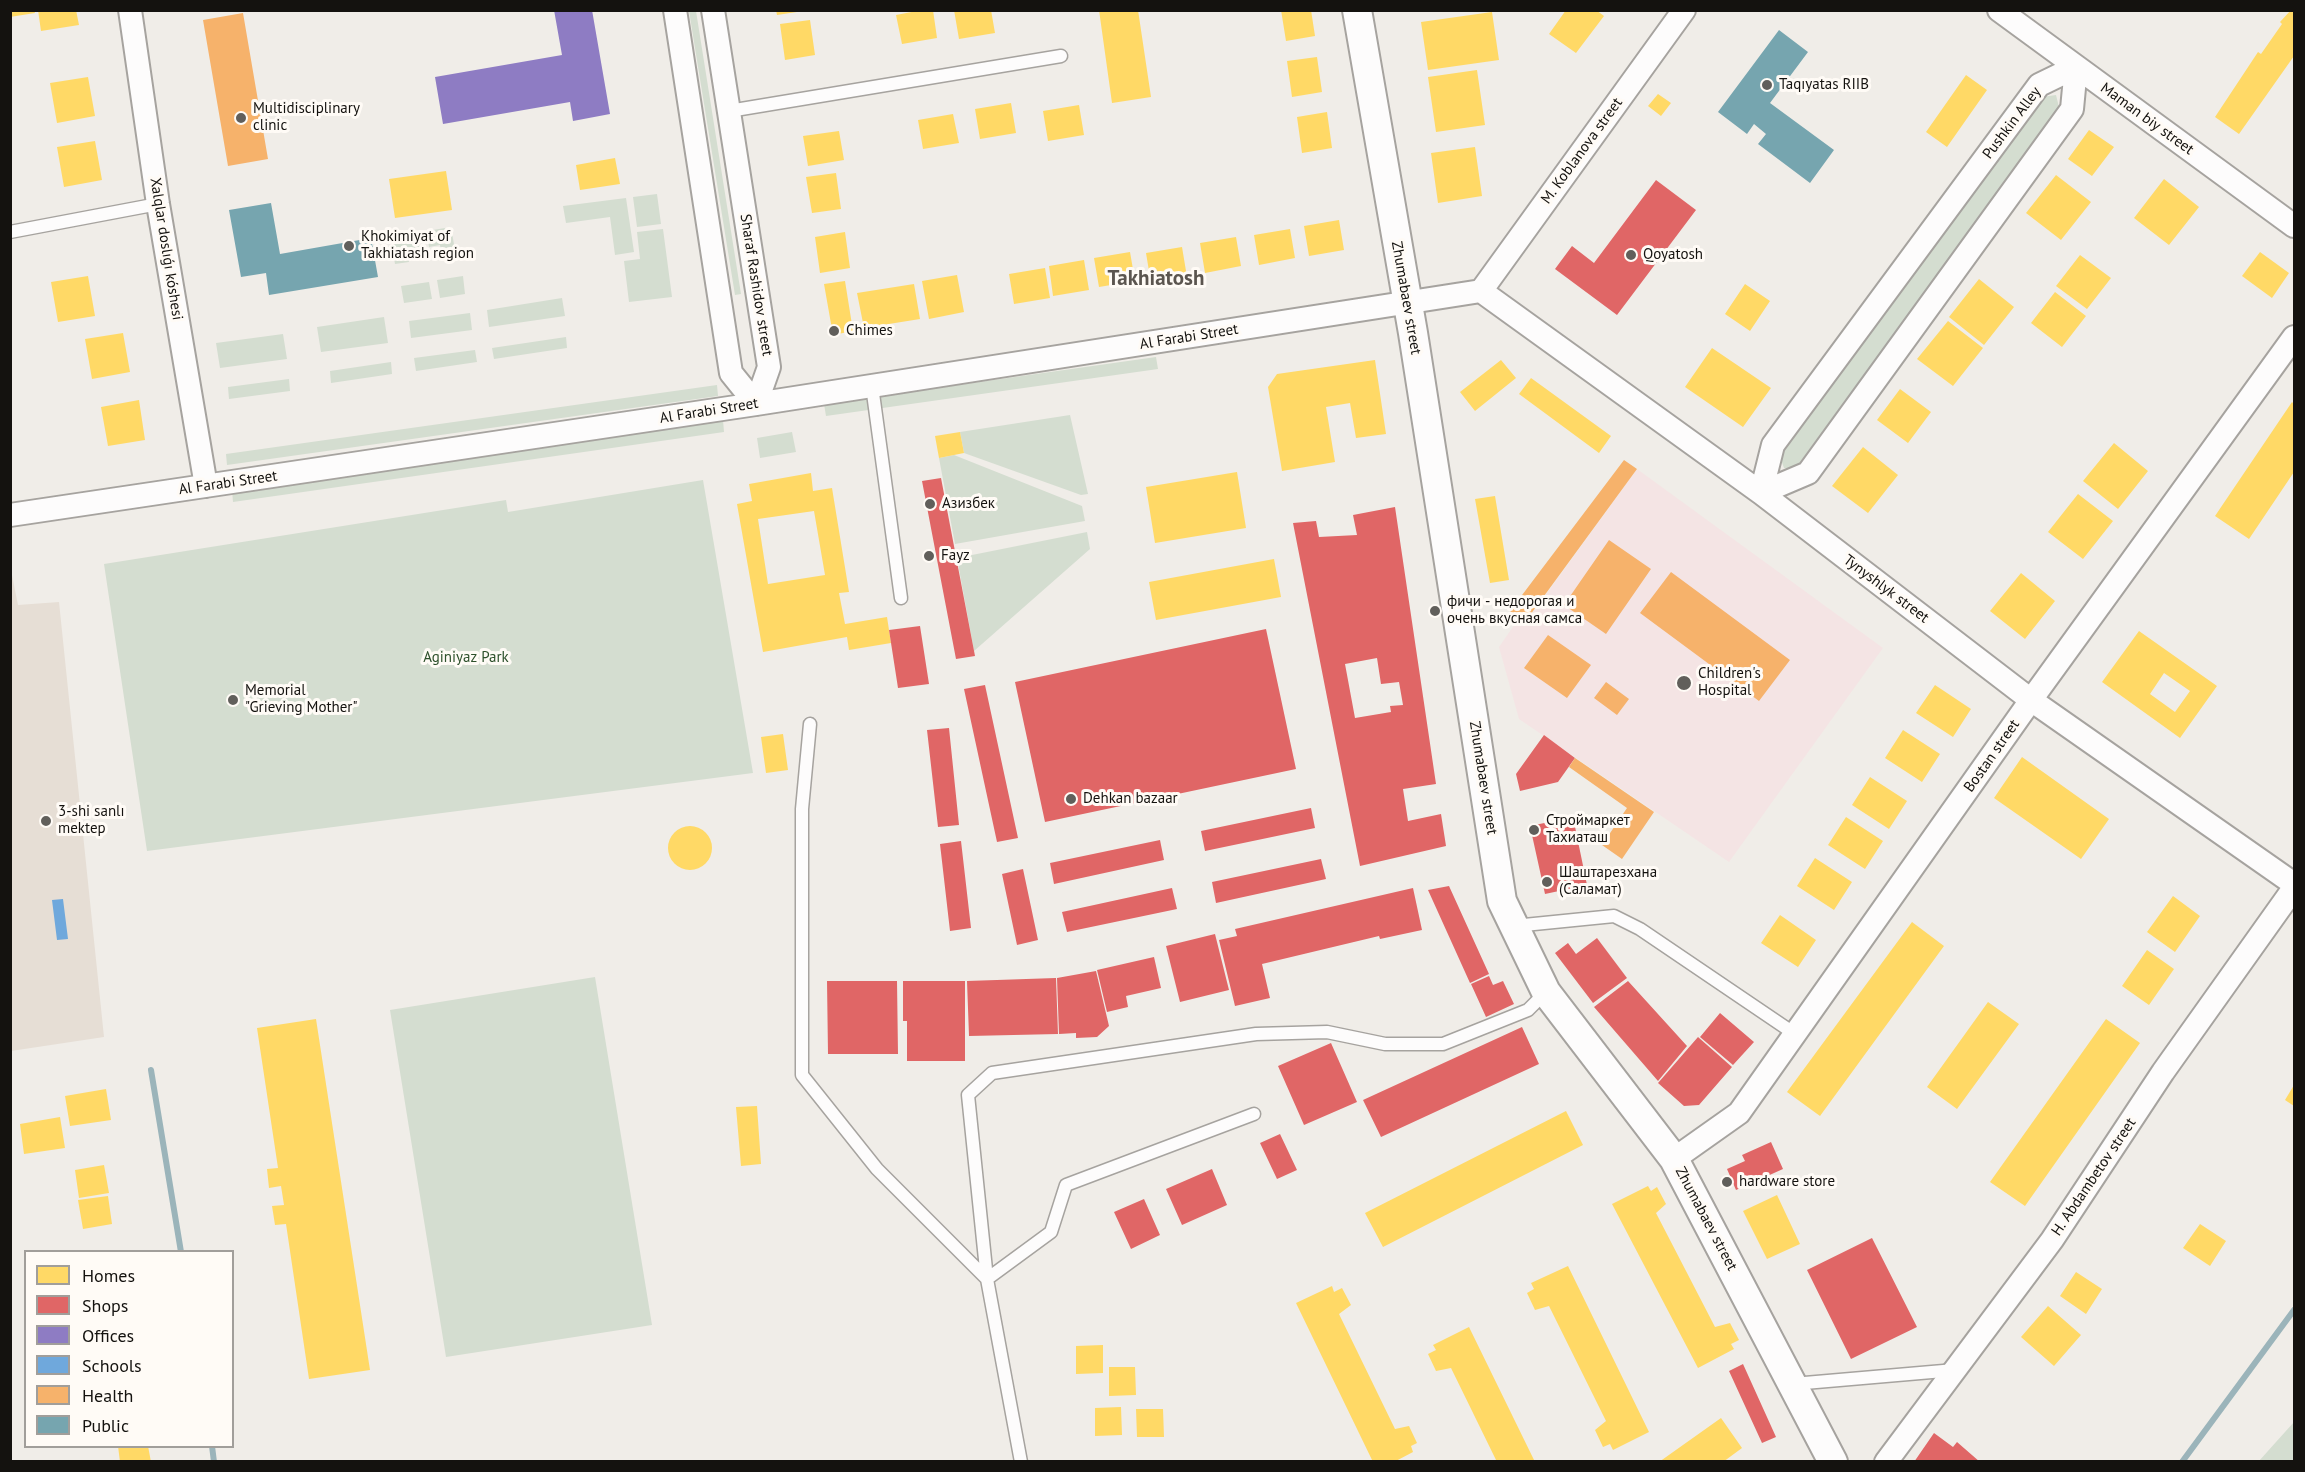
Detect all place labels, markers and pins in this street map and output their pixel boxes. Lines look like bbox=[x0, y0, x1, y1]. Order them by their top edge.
place label: Taqıyatas RIIB bbox=[1779, 76, 1869, 94]
marker: Taqıyatas RIIB bbox=[1760, 78, 1774, 92]
place label: Multidisciplinary clinic bbox=[253, 100, 360, 135]
marker: Multidisciplinary clinic bbox=[234, 111, 248, 125]
place label: Khokimiyat of Takhiatash region bbox=[361, 228, 474, 263]
marker: Khokimiyat of Takhiatash region bbox=[342, 239, 356, 253]
place label: Qoyatosh bbox=[1643, 246, 1703, 264]
marker: Qoyatosh bbox=[1624, 248, 1638, 262]
place label: Chimes bbox=[846, 322, 893, 340]
marker: Chimes bbox=[827, 324, 841, 338]
place label: Азизбек bbox=[942, 495, 995, 513]
marker: Азизбек bbox=[923, 497, 937, 511]
place label: Fayz bbox=[941, 547, 970, 565]
marker: Fayz bbox=[922, 549, 936, 563]
place label: фичи - недорогая и очень вкусная самса bbox=[1447, 593, 1582, 628]
marker: фичи - недорогая и очень вкусная самса bbox=[1428, 604, 1442, 618]
place label: Children's Hospital bbox=[1698, 665, 1761, 700]
marker: Children's Hospital bbox=[1675, 674, 1693, 692]
place label: Memorial "Grieving Mother" bbox=[245, 682, 357, 717]
marker: Memorial "Grieving Mother" bbox=[226, 693, 240, 707]
place label: Dehkan bazaar bbox=[1083, 790, 1178, 808]
marker: Dehkan bazaar bbox=[1064, 792, 1078, 806]
place label: 3-shi sanlı mektep bbox=[58, 803, 124, 838]
place label: Строймаркет Тахиаташ bbox=[1546, 812, 1630, 847]
marker: 3-shi sanlı mektep bbox=[39, 814, 53, 828]
marker: Строймаркет Тахиаташ bbox=[1527, 823, 1541, 837]
place label: Шаштарезхана (Саламат) bbox=[1559, 864, 1657, 899]
marker: Шаштарезхана (Саламат) bbox=[1540, 875, 1554, 889]
place label: hardware store bbox=[1739, 1173, 1835, 1191]
marker: hardware store bbox=[1720, 1175, 1734, 1189]

